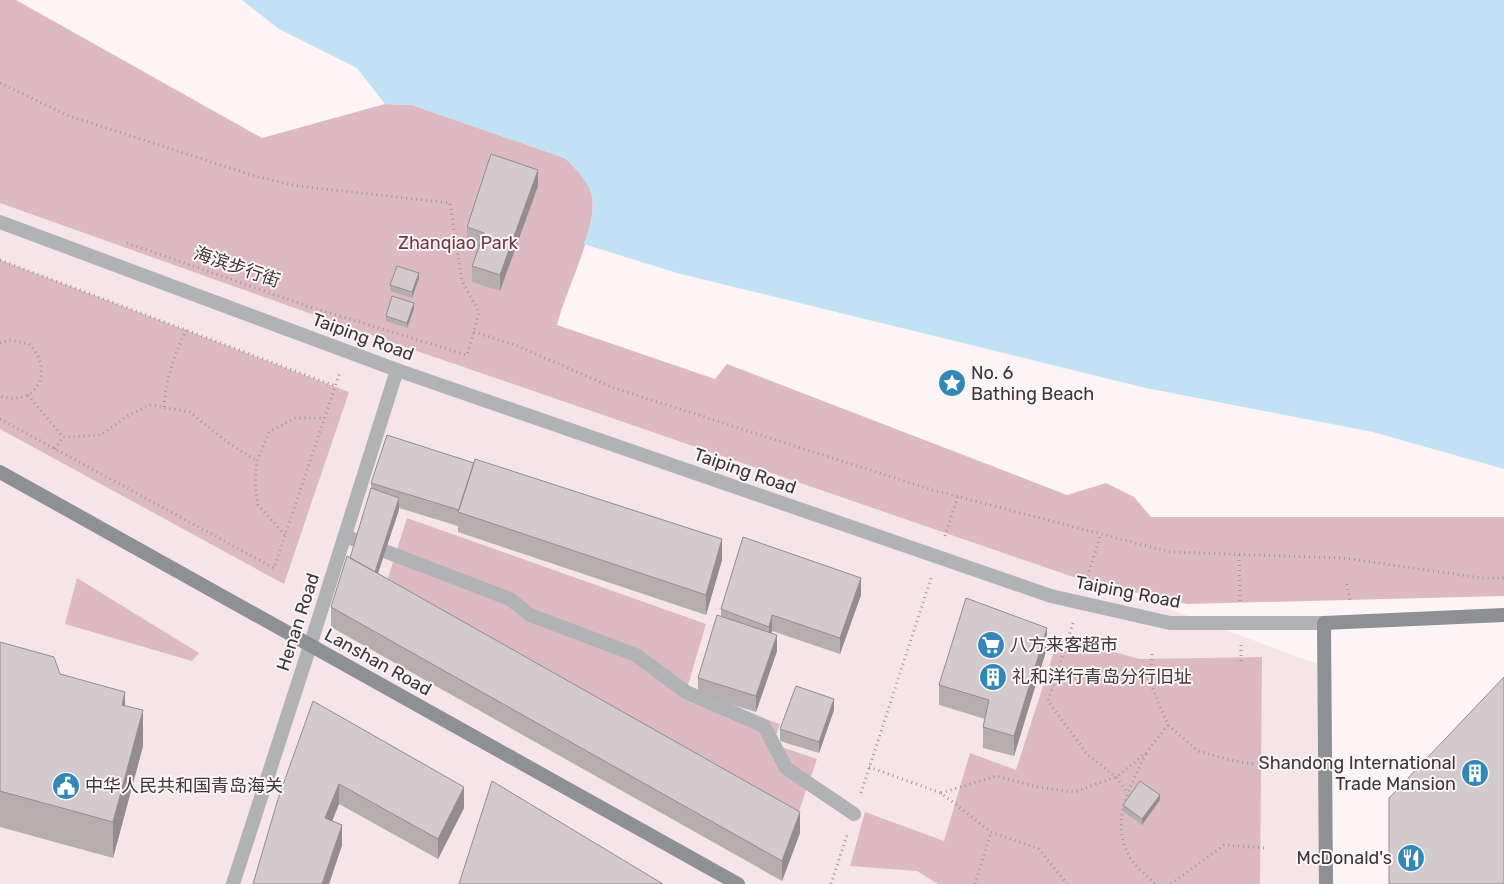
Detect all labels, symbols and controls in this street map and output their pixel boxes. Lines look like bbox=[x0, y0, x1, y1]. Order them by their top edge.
park label: Zhanqiao Park bbox=[398, 232, 519, 254]
street label: 海滨步行街 bbox=[191, 242, 283, 292]
street label: Taiping Road bbox=[309, 308, 417, 366]
place label: No. 6 Bathing Beach bbox=[971, 362, 1094, 405]
place icon: No. 6 Bathing Beach bbox=[937, 368, 967, 398]
street label: Taiping Road bbox=[691, 443, 799, 499]
street label: Henan Road bbox=[272, 570, 324, 674]
street label: Taiping Road bbox=[1073, 571, 1183, 613]
street label: Lanshan Road bbox=[321, 624, 435, 700]
supermarket icon: 八方来客超市 bbox=[976, 630, 1006, 660]
place label: 八方来客超市 bbox=[1010, 634, 1118, 656]
building icon: 礼和洋行青岛分行旧址 bbox=[978, 662, 1008, 692]
place label: 礼和洋行青岛分行旧址 bbox=[1012, 666, 1192, 688]
place label: Shandong International Trade Mansion bbox=[1259, 752, 1456, 795]
building icon: Shandong International Trade Mansion bbox=[1460, 758, 1490, 788]
public building icon: 中华人民共和国青岛海关 bbox=[51, 771, 81, 801]
place label: 中华人民共和国青岛海关 bbox=[85, 775, 283, 797]
restaurant icon: McDonald's bbox=[1396, 843, 1426, 873]
place label: McDonald's bbox=[1296, 847, 1392, 869]

